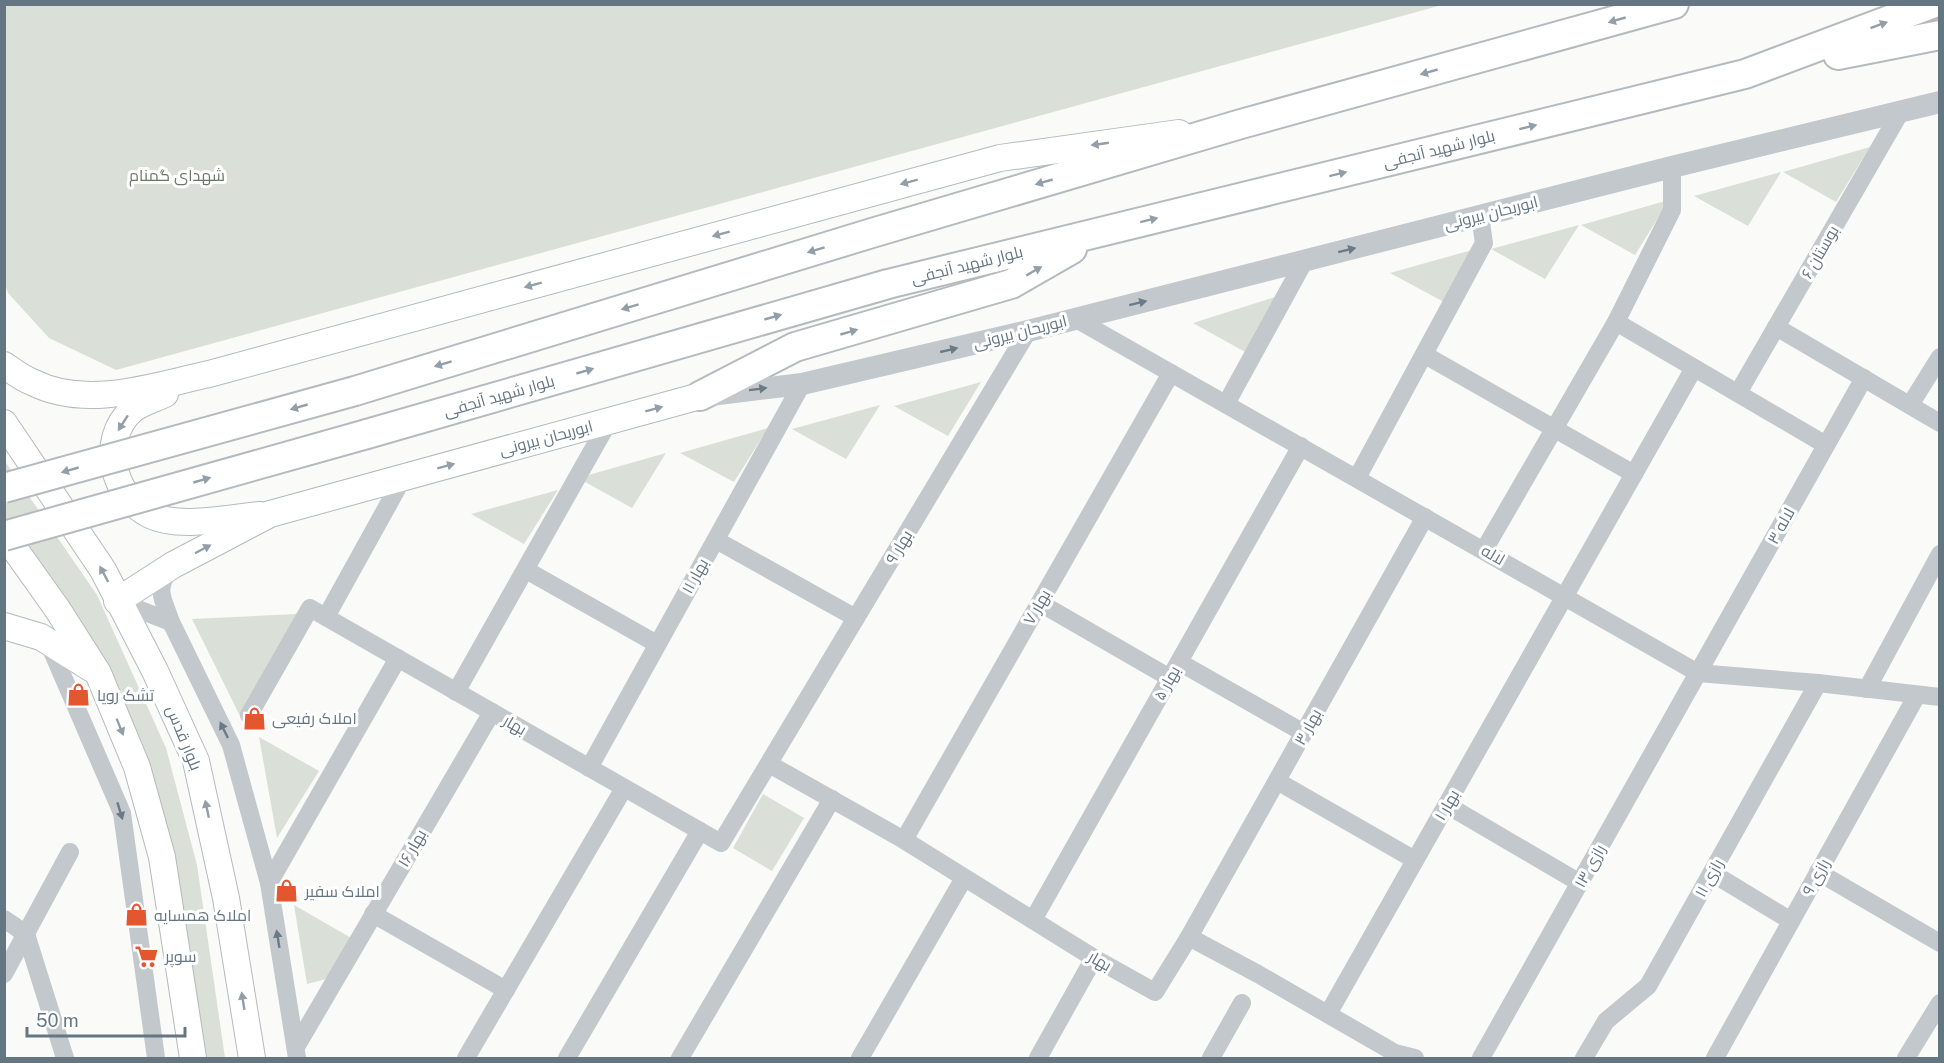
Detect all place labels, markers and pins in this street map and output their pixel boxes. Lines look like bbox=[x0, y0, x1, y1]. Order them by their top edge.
shop icon: تشک رویا bbox=[66, 682, 92, 708]
place label: تشک رویا bbox=[97, 686, 155, 705]
shop icon: املاک رفیعی bbox=[241, 705, 267, 731]
place label: املاک رفیعی bbox=[272, 709, 357, 729]
shop icon: املاک سفیر bbox=[274, 878, 300, 904]
place label: املاک سفیر bbox=[304, 882, 380, 901]
shop icon: املاک همسایه bbox=[123, 902, 149, 928]
place label: املاک همسایه bbox=[154, 906, 251, 925]
supermarket icon: سوپر bbox=[134, 943, 160, 969]
place label: سوپر bbox=[164, 947, 197, 968]

